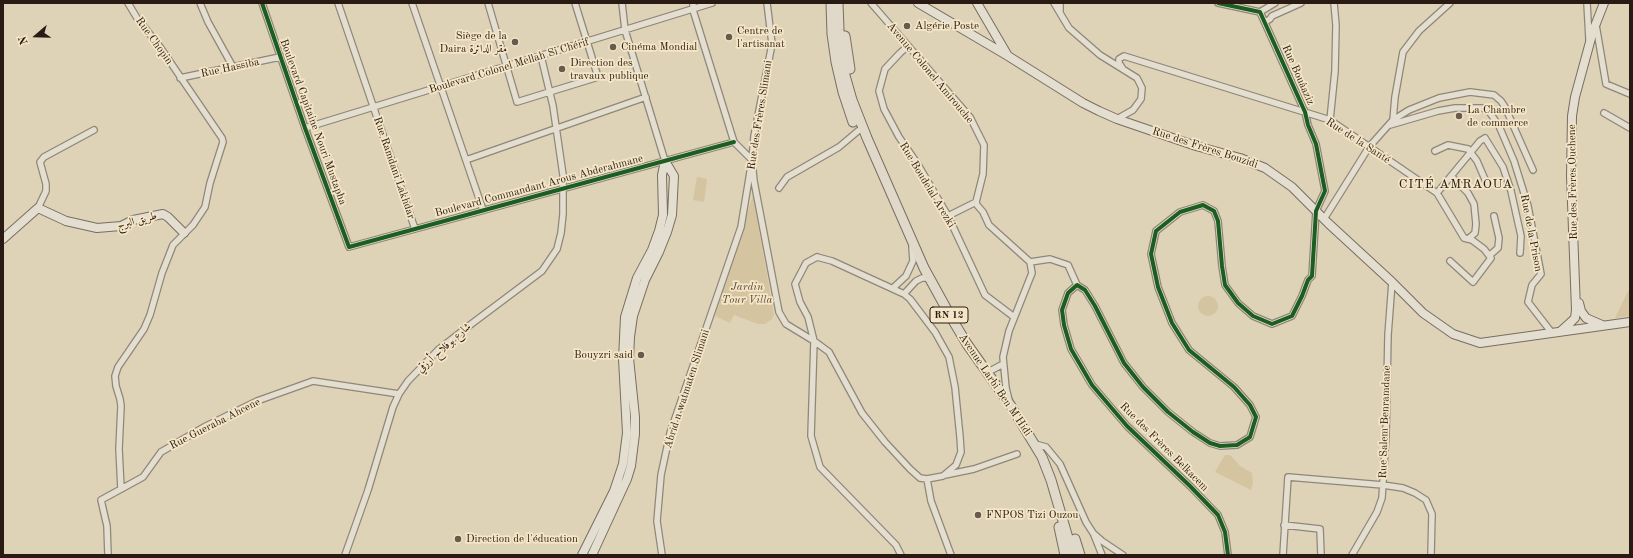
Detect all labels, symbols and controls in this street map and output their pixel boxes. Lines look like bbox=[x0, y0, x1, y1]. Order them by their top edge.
street label: Rue Chopin bbox=[132, 15, 176, 67]
north arrow bbox=[16, 16, 56, 56]
place label: Algérie Poste bbox=[915, 19, 979, 33]
street label: Avenue Colonel Amirouche bbox=[884, 20, 976, 126]
marker: Algérie Poste bbox=[902, 21, 912, 31]
place label: Centre de l'artisanat bbox=[737, 24, 785, 50]
place label: Siège de la Daira مقر الدائرة bbox=[439, 29, 507, 55]
marker: Centre de l'artisanat bbox=[724, 32, 734, 42]
text: N bbox=[18, 34, 31, 46]
street label: Boulevard Colonel Mellah Si Chérif bbox=[427, 35, 591, 97]
street label: Boulevard Capitaine Nouri Mustapha bbox=[277, 37, 349, 207]
marker: Siège de la Daira مقر الدائرة bbox=[510, 37, 520, 47]
place label: Cinéma Mondial bbox=[621, 40, 697, 54]
marker: Cinéma Mondial bbox=[608, 42, 618, 52]
street label: Rue Bouâaziz bbox=[1279, 43, 1317, 107]
street label: Rue Hassiba bbox=[199, 55, 261, 81]
place label: Direction des travaux publique bbox=[570, 56, 649, 82]
street label: Rue des Frères Slimani bbox=[745, 59, 775, 171]
marker: Direction des travaux publique bbox=[557, 64, 567, 74]
place label: La Chambre de commerce bbox=[1467, 103, 1528, 129]
marker: La Chambre de commerce bbox=[1454, 111, 1464, 121]
street label: Rue Ramdani Lakhdar bbox=[370, 115, 418, 221]
street label: Rue de la Santé bbox=[1323, 115, 1393, 167]
street label: Rue des Frères Ouchene bbox=[1565, 124, 1581, 240]
street label: Rue des Frères Bouzidi bbox=[1150, 125, 1260, 171]
street label: Rue Boudelal Arezki bbox=[896, 140, 958, 230]
street label: Boulevard Commandant Arous Abderahmane bbox=[433, 152, 645, 220]
district label: CITÉ AMRAOUA bbox=[1399, 177, 1513, 193]
street label: Rue de la Prison bbox=[1517, 193, 1545, 273]
street label: طريق البرج bbox=[116, 209, 158, 233]
park label: Jardin Tour Villa bbox=[722, 280, 772, 306]
road number: RN 12 bbox=[930, 307, 968, 323]
street label: شارع بوفلاح أرزقي bbox=[414, 320, 474, 376]
street label: Abrid n watmaten Slimani bbox=[661, 328, 713, 450]
street label: Avenue Larbi Ben M'Hidi bbox=[956, 331, 1034, 439]
place label: Bouyzri said bbox=[574, 348, 633, 362]
marker: Bouyzri said bbox=[636, 350, 646, 360]
street label: Rue Salem Benramdane bbox=[1376, 365, 1394, 479]
street label: Rue Gueraba Ahcene bbox=[167, 395, 263, 453]
street label: Rue des Frères Belkacem bbox=[1117, 400, 1211, 494]
place label: FNPOS Tizi Ouzou bbox=[986, 508, 1078, 522]
marker: FNPOS Tizi Ouzou bbox=[973, 510, 983, 520]
place label: Direction de l'éducation bbox=[466, 532, 578, 546]
marker: Direction de l'éducation bbox=[453, 534, 463, 544]

